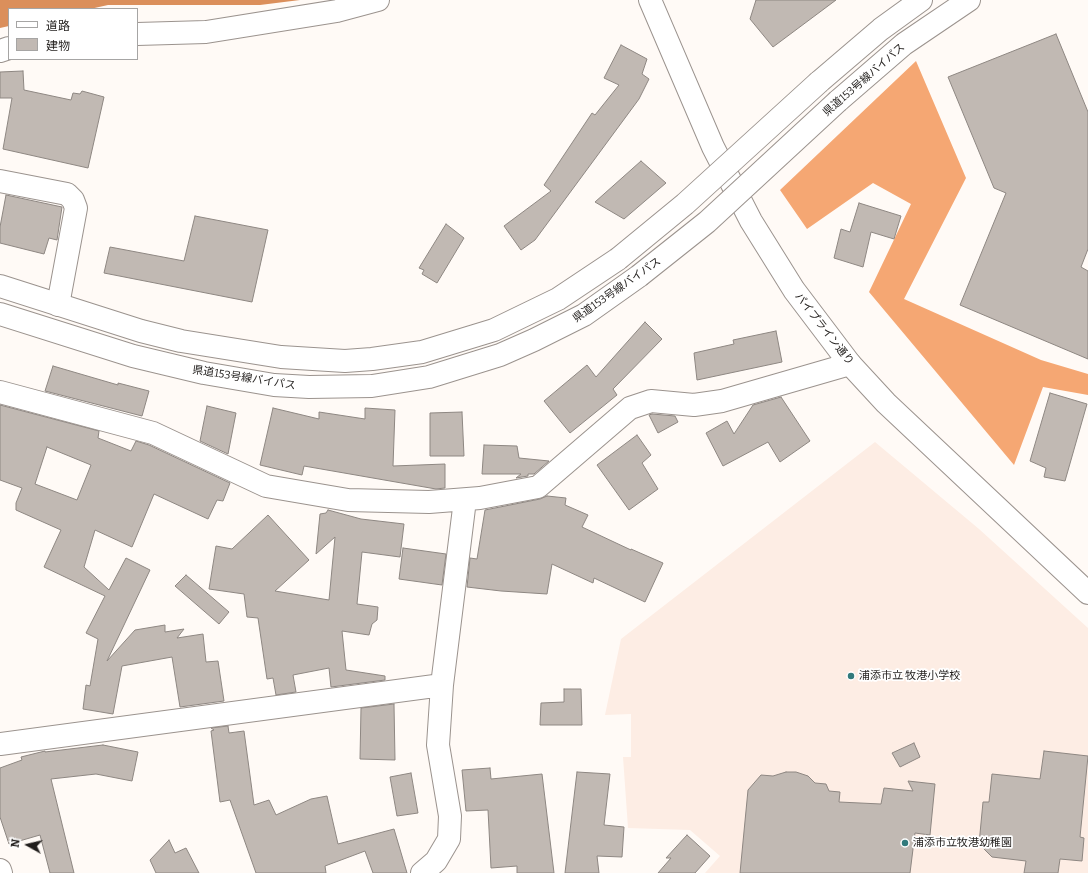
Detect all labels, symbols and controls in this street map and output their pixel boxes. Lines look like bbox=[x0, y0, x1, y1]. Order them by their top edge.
legend bbox=[8, 8, 138, 60]
text: 道路 bbox=[46, 19, 70, 33]
text: 建物 bbox=[46, 39, 70, 53]
street label: 県道153号線バイパス bbox=[820, 41, 908, 119]
street label: 県道153号線バイパス bbox=[570, 255, 664, 325]
street label: パイプライン通り bbox=[792, 290, 856, 368]
street label: 県道153号線バイパス bbox=[191, 363, 297, 393]
place label: 浦添市立 牧港小学校 bbox=[859, 669, 960, 683]
marker: 浦添市立 牧港小学校 bbox=[846, 671, 856, 681]
north arrow bbox=[8, 825, 48, 865]
place label: 浦添市立牧港幼稚園 bbox=[913, 836, 1012, 850]
text: N bbox=[9, 838, 23, 848]
marker: 浦添市立牧港幼稚園 bbox=[900, 838, 910, 848]

